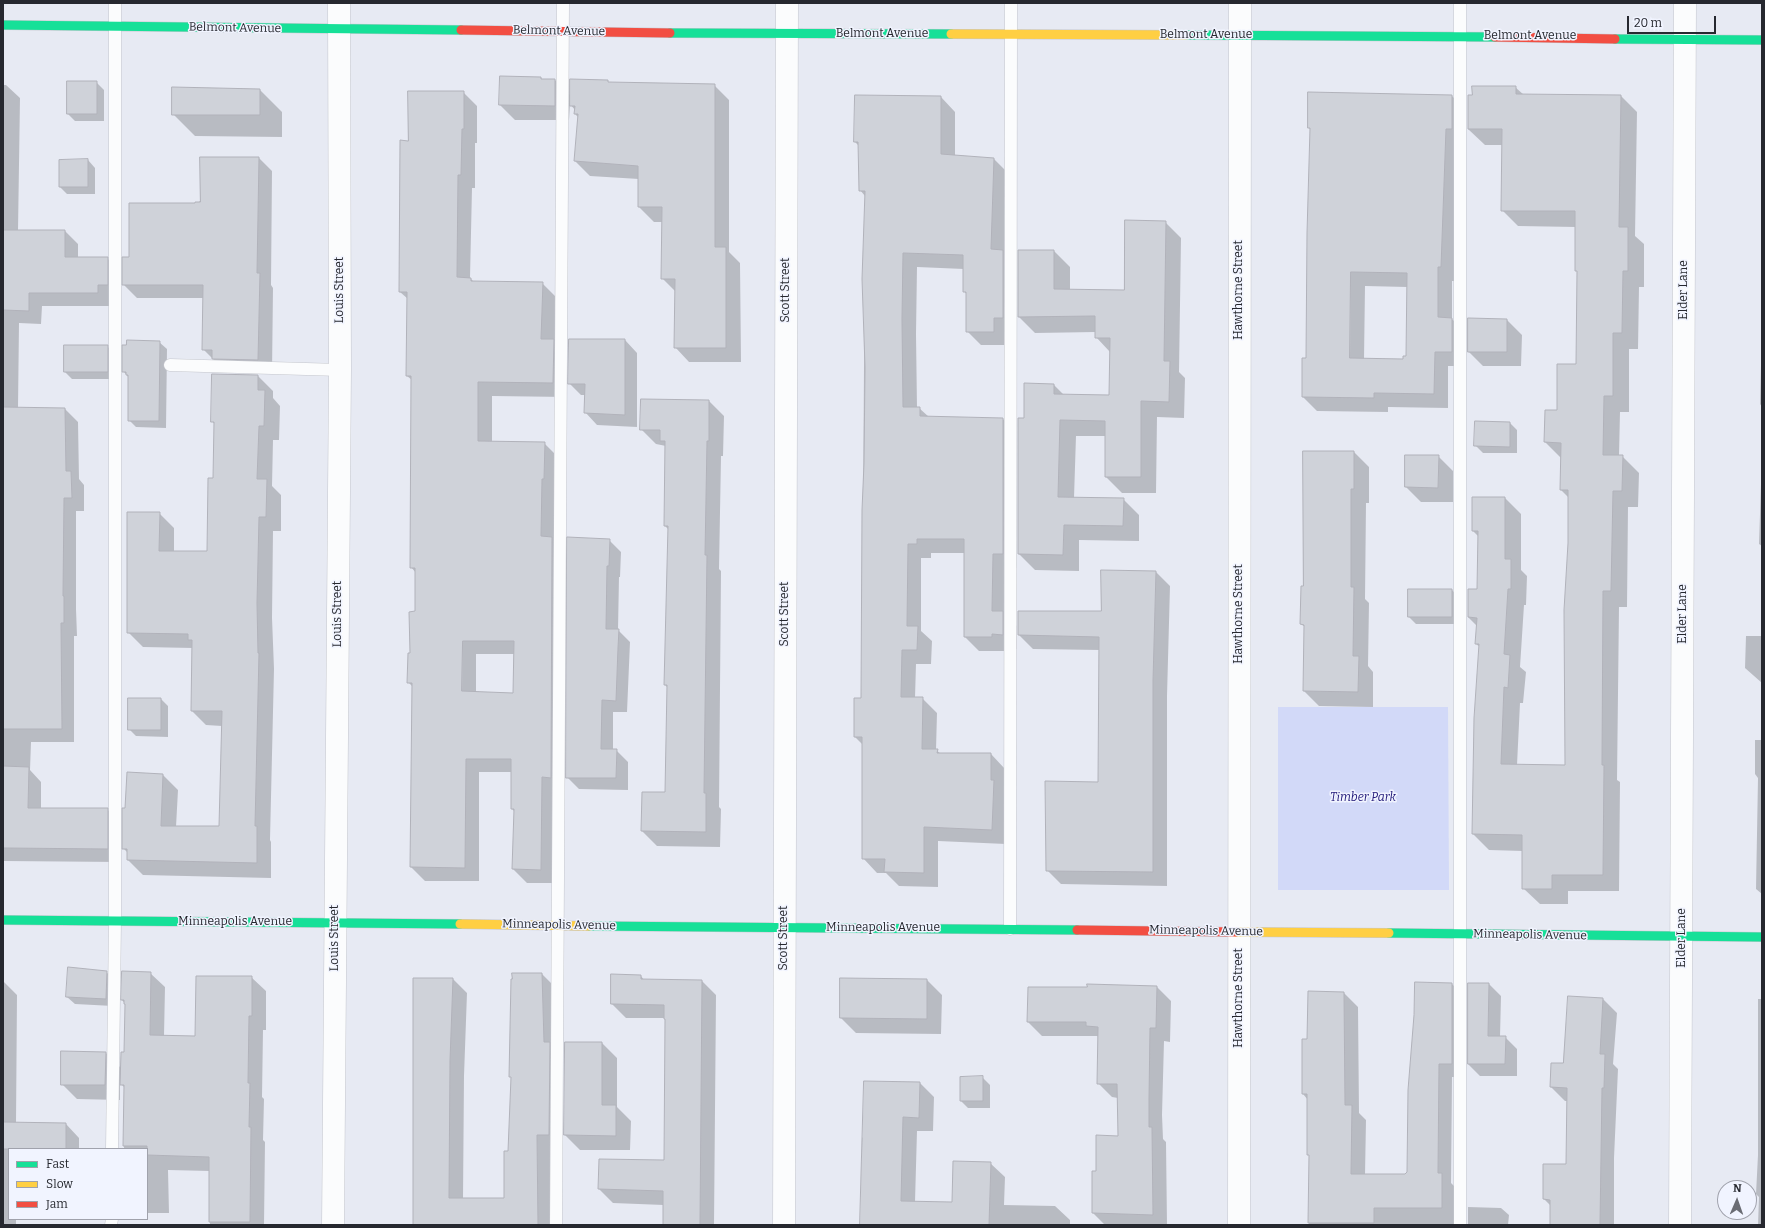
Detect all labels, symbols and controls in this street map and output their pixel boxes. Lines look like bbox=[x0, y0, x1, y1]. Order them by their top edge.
scale bar bbox=[1629, 8, 1718, 34]
text: 20 m bbox=[1634, 16, 1662, 30]
street label: Belmont Avenue bbox=[189, 20, 281, 36]
street label: Belmont Avenue bbox=[513, 23, 605, 39]
street label: Belmont Avenue bbox=[836, 27, 928, 41]
street label: Belmont Avenue bbox=[1160, 28, 1252, 42]
street label: Belmont Avenue bbox=[1484, 29, 1576, 43]
street label: Hawthorne Street bbox=[1232, 240, 1246, 340]
street label: Louis Street bbox=[333, 257, 347, 323]
street label: Scott Street bbox=[779, 258, 793, 322]
street label: Elder Lane bbox=[1677, 260, 1691, 320]
street label: Hawthorne Street bbox=[1232, 564, 1246, 664]
street label: Louis Street bbox=[331, 581, 345, 647]
street label: Scott Street bbox=[778, 582, 792, 646]
street label: Elder Lane bbox=[1676, 584, 1690, 644]
park label: Timber Park bbox=[1330, 791, 1396, 805]
street label: Louis Street bbox=[328, 905, 342, 971]
street label: Scott Street bbox=[777, 906, 791, 970]
street label: Elder Lane bbox=[1675, 908, 1689, 968]
street label: Minneapolis Avenue bbox=[178, 915, 292, 929]
street label: Minneapolis Avenue bbox=[502, 917, 616, 933]
street label: Minneapolis Avenue bbox=[826, 921, 940, 935]
street label: Minneapolis Avenue bbox=[1149, 923, 1263, 939]
street label: Minneapolis Avenue bbox=[1473, 927, 1587, 943]
street label: Hawthorne Street bbox=[1232, 948, 1246, 1048]
legend bbox=[8, 1148, 148, 1220]
text: Fast bbox=[46, 1157, 69, 1171]
text: Slow bbox=[46, 1177, 73, 1191]
north arrow bbox=[1717, 1180, 1757, 1220]
text: N bbox=[1733, 1182, 1742, 1195]
text: Jam bbox=[46, 1197, 68, 1211]

